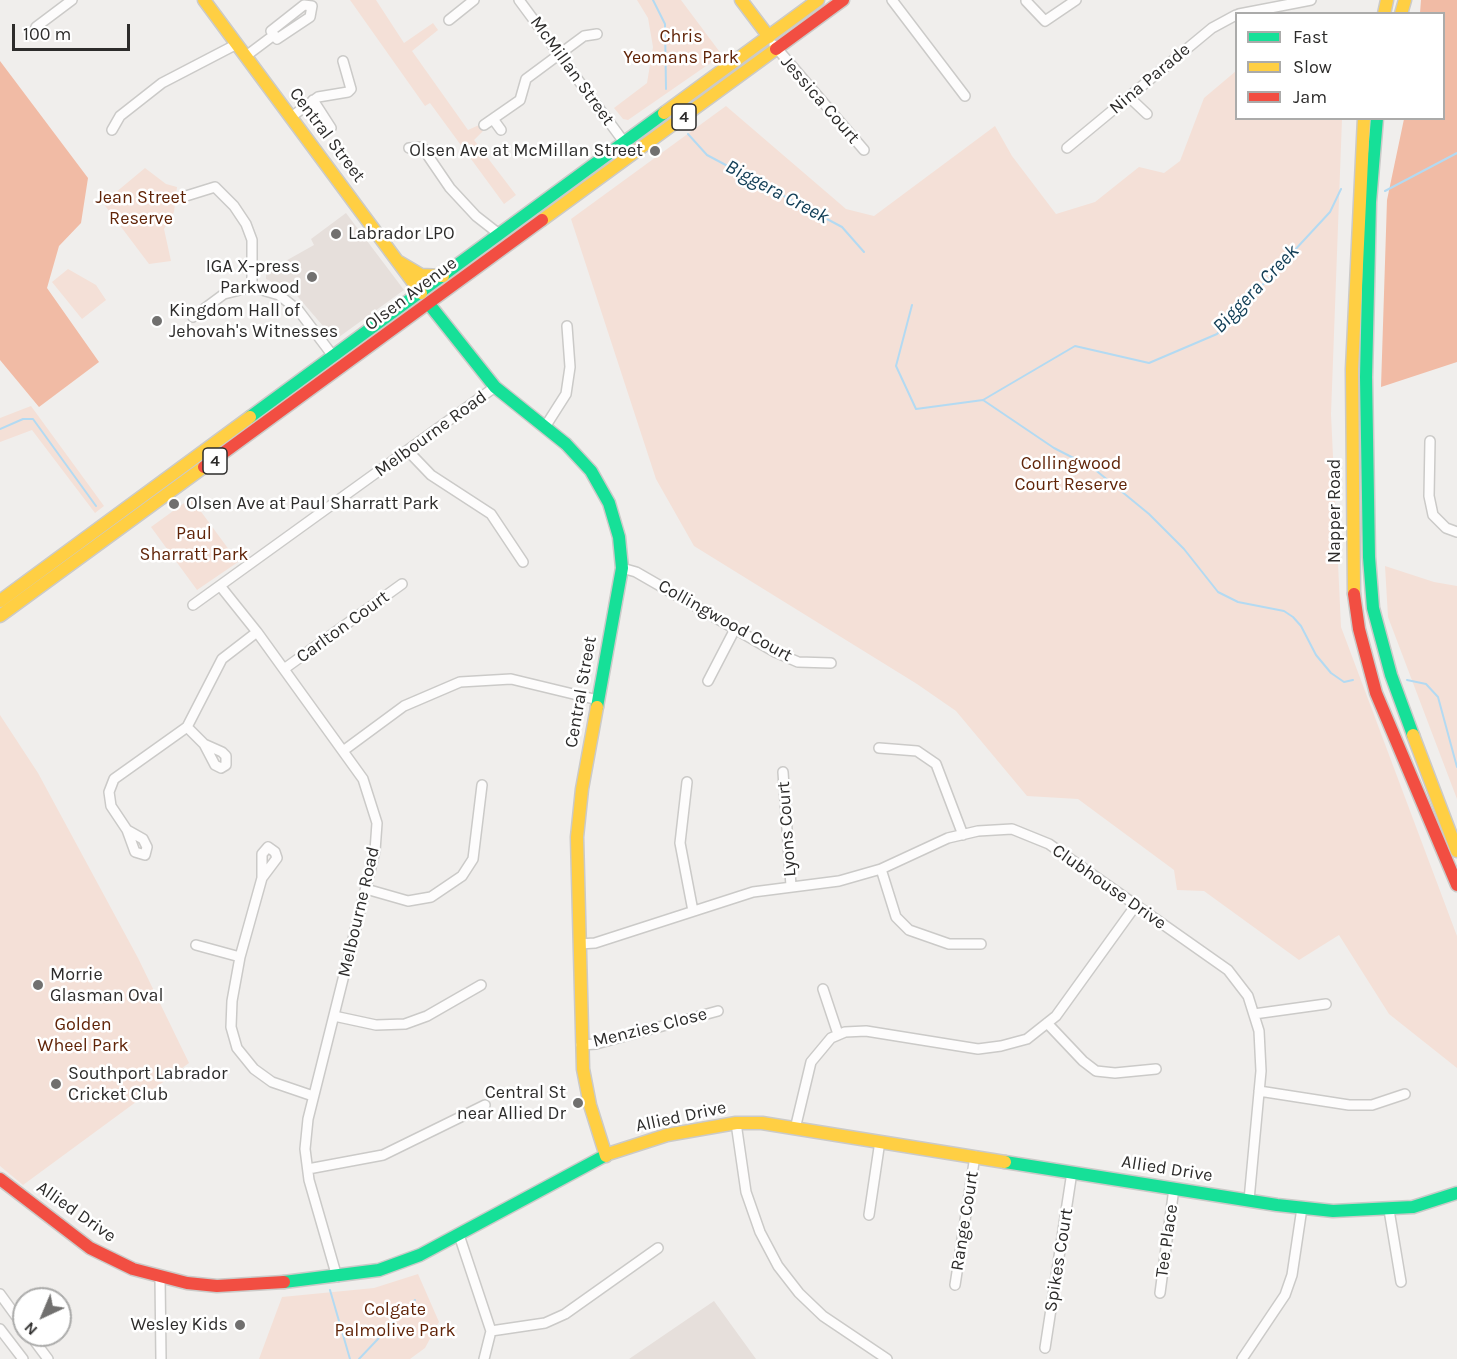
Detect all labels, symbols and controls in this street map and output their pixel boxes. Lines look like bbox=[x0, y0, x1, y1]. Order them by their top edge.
scale bar bbox=[15, 12, 134, 50]
street label: McMillan Street bbox=[525, 12, 619, 130]
legend bbox=[1235, 12, 1445, 120]
text: 100 m bbox=[23, 23, 71, 45]
park label: Chris Yeomans Park bbox=[623, 26, 739, 68]
text: Fast bbox=[1293, 26, 1328, 48]
street label: Nina Parade bbox=[1105, 39, 1195, 119]
street label: Jessica Court bbox=[776, 52, 864, 148]
text: Slow bbox=[1293, 56, 1332, 78]
street label: Central Street bbox=[284, 83, 370, 187]
text: Jam bbox=[1293, 86, 1327, 108]
road number: 4 bbox=[672, 104, 696, 130]
place label: Olsen Ave at McMillan Street bbox=[409, 140, 643, 162]
marker: Olsen Ave at McMillan Street bbox=[648, 144, 662, 158]
water label: Biggera Creek bbox=[721, 155, 833, 229]
park label: Jean Street Reserve bbox=[96, 187, 186, 230]
place label: Labrador LPO bbox=[348, 223, 455, 245]
marker: Labrador LPO bbox=[329, 227, 343, 241]
water label: Biggera Creek bbox=[1208, 240, 1304, 338]
street label: Olsen Avenue bbox=[361, 252, 461, 336]
place label: IGA X-press Parkwood bbox=[206, 256, 300, 298]
marker: IGA X-press Parkwood bbox=[305, 270, 319, 284]
place label: Kingdom Hall of Jehovah's Witnesses bbox=[169, 300, 338, 342]
marker: Kingdom Hall of Jehovah's Witnesses bbox=[150, 314, 164, 328]
street label: Melbourne Road bbox=[371, 386, 491, 482]
road number: 4 bbox=[203, 448, 227, 474]
park label: Collingwood Court Reserve bbox=[1014, 453, 1128, 496]
street label: Napper Road bbox=[1324, 459, 1346, 563]
place label: Olsen Ave at Paul Sharratt Park bbox=[186, 493, 439, 515]
marker: Olsen Ave at Paul Sharratt Park bbox=[167, 497, 181, 511]
park label: Paul Sharratt Park bbox=[140, 523, 248, 566]
street label: Collingwood Court bbox=[654, 575, 796, 667]
street label: Carlton Court bbox=[292, 586, 394, 668]
street label: Central Street bbox=[561, 634, 601, 750]
street label: Lyons Court bbox=[773, 780, 801, 878]
street label: Clubhouse Drive bbox=[1048, 840, 1170, 934]
street label: Melbourne Road bbox=[333, 845, 385, 979]
place label: Morrie Glasman Oval bbox=[50, 964, 163, 1006]
marker: Morrie Glasman Oval bbox=[31, 978, 45, 992]
street label: Menzies Close bbox=[591, 1003, 709, 1053]
park label: Golden Wheel Park bbox=[37, 1014, 129, 1056]
place label: Southport Labrador Cricket Club bbox=[68, 1063, 228, 1106]
marker: Southport Labrador Cricket Club bbox=[49, 1077, 63, 1091]
place label: Central St near Allied Dr bbox=[457, 1082, 566, 1124]
marker: Central St near Allied Dr bbox=[571, 1096, 585, 1110]
street label: Allied Drive bbox=[634, 1097, 728, 1137]
street label: Allied Drive bbox=[1120, 1151, 1214, 1187]
street label: Range Court bbox=[946, 1170, 984, 1272]
street label: Allied Drive bbox=[32, 1177, 120, 1247]
street label: Tee Place bbox=[1151, 1203, 1183, 1279]
street label: Spikes Court bbox=[1040, 1206, 1078, 1314]
north arrow bbox=[12, 1287, 72, 1347]
park label: Colgate Palmolive Park bbox=[334, 1299, 456, 1342]
place label: Wesley Kids bbox=[130, 1314, 228, 1336]
text: N bbox=[20, 1318, 41, 1340]
marker: Wesley Kids bbox=[233, 1318, 247, 1332]

